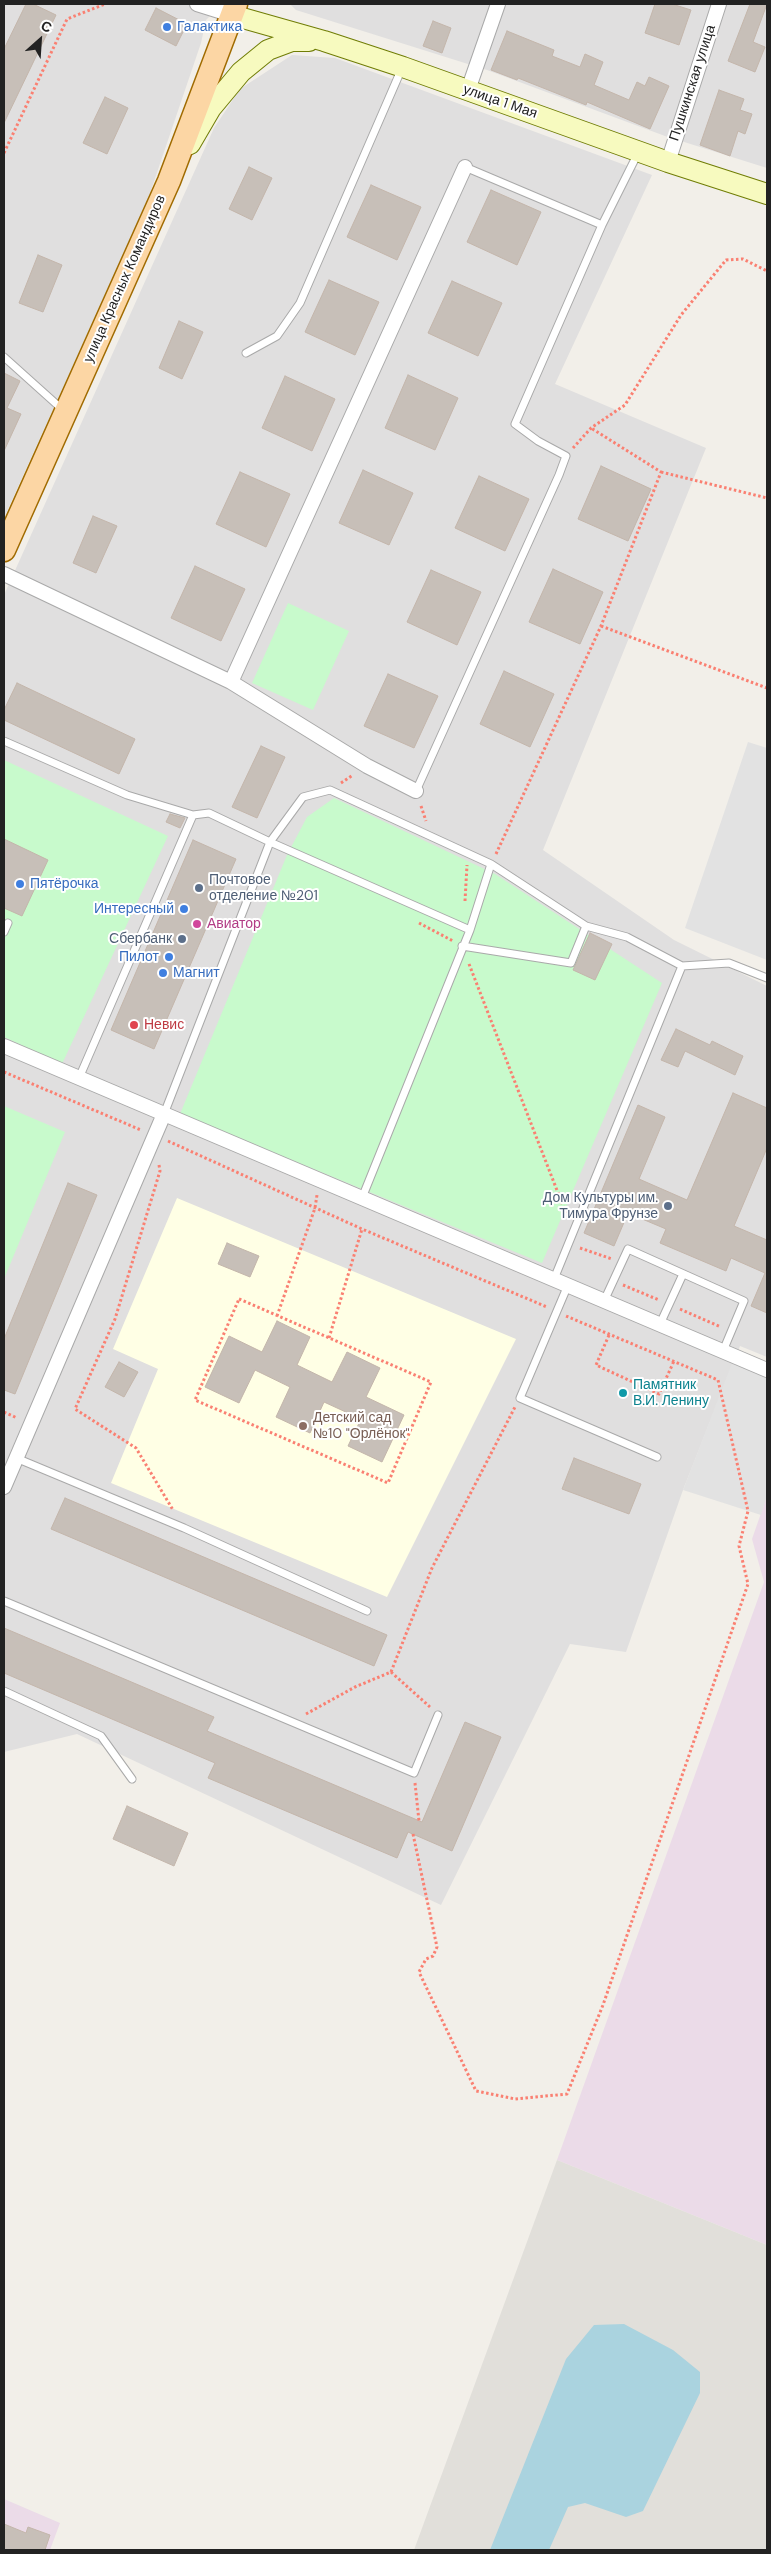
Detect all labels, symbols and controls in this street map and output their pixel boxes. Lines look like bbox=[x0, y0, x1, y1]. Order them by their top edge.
north arrow bbox=[15, 15, 65, 65]
text: С bbox=[38, 16, 55, 37]
place label: Галактика bbox=[177, 19, 242, 35]
marker: Галактика bbox=[161, 21, 173, 33]
street label: Пушкинская улица bbox=[666, 23, 720, 143]
street label: улица 1 Мая bbox=[461, 81, 539, 123]
street label: улица Красных Командиров bbox=[80, 193, 170, 365]
place label: Почтовое отделение №201 bbox=[209, 872, 318, 904]
place label: Пятёрочка bbox=[30, 876, 99, 892]
marker: Пятёрочка bbox=[14, 878, 26, 890]
marker: Почтовое отделение №201 bbox=[193, 882, 205, 894]
place label: Интересный bbox=[94, 901, 174, 917]
marker: Интересный bbox=[178, 903, 190, 915]
place label: Авиатор bbox=[207, 916, 261, 932]
marker: Авиатор bbox=[191, 918, 203, 930]
place label: Сбербанк bbox=[109, 931, 172, 947]
marker: Сбербанк bbox=[176, 933, 188, 945]
place label: Пилот bbox=[119, 949, 159, 965]
marker: Пилот bbox=[163, 951, 175, 963]
place label: Магнит bbox=[173, 965, 220, 981]
marker: Магнит bbox=[157, 967, 169, 979]
place label: Невис bbox=[144, 1017, 184, 1033]
marker: Невис bbox=[128, 1019, 140, 1031]
place label: Дом Культуры им. Тимура Фрунзе bbox=[543, 1190, 658, 1222]
marker: Дом Культуры им. Тимура Фрунзе bbox=[662, 1200, 674, 1212]
place label: Памятник В.И. Ленину bbox=[633, 1377, 709, 1410]
marker: Памятник В.И. Ленину bbox=[617, 1387, 629, 1399]
place label: Детский сад №10 "Орлёнок" bbox=[313, 1410, 410, 1442]
marker: Детский сад №10 "Орлёнок" bbox=[297, 1420, 309, 1432]

